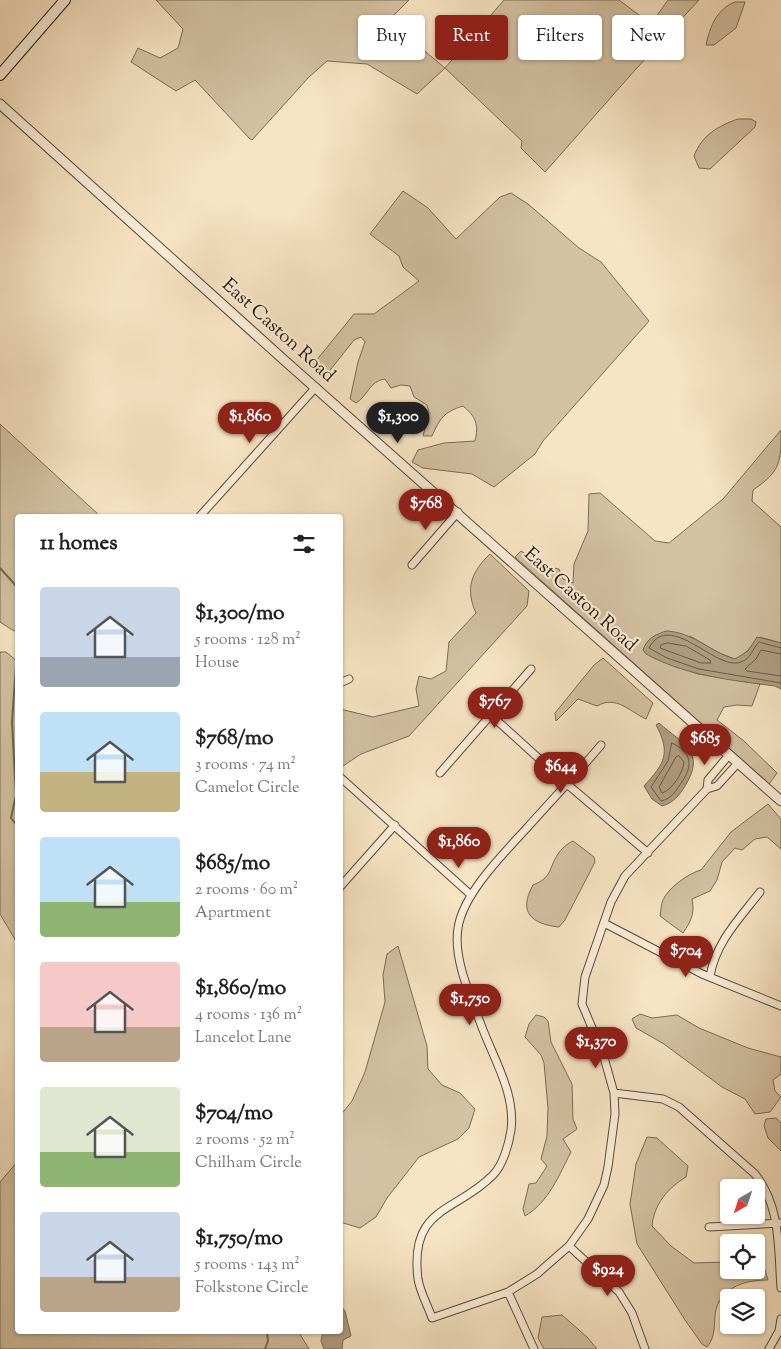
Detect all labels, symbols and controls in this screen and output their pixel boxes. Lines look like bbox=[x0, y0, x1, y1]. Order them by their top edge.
chip: Buy bbox=[358, 15, 425, 60]
chip: Rent bbox=[435, 15, 508, 60]
chip: Filters bbox=[518, 15, 602, 60]
chip: New bbox=[612, 15, 684, 60]
street label: East Caston Road bbox=[215, 273, 341, 390]
pin: $1,860 bbox=[209, 402, 291, 444]
pin: $1,300 bbox=[357, 402, 439, 444]
text: $1,860 bbox=[229, 406, 271, 429]
text: $1,300 bbox=[377, 406, 419, 429]
pin: $768 bbox=[396, 488, 456, 531]
text: $768 bbox=[410, 493, 442, 516]
text: 11 homes bbox=[40, 529, 118, 559]
icon: filters bbox=[290, 530, 318, 558]
street label: East Caston Road bbox=[517, 542, 643, 659]
text: $1,300/mo bbox=[195, 599, 285, 629]
icon: home bbox=[80, 607, 140, 667]
text: 5 rooms · 128 m² bbox=[195, 629, 301, 652]
text: House bbox=[195, 652, 239, 675]
pin: $767 bbox=[465, 686, 525, 729]
text: $767 bbox=[479, 691, 511, 714]
text: $768/mo bbox=[195, 724, 273, 754]
pin: $685 bbox=[675, 724, 735, 766]
text: $685 bbox=[690, 728, 720, 751]
icon: home bbox=[80, 732, 140, 792]
pin: $644 bbox=[531, 752, 591, 794]
text: 3 rooms · 74 m² bbox=[195, 754, 296, 777]
text: $644 bbox=[545, 756, 577, 779]
text: Camelot Circle bbox=[195, 777, 299, 800]
pin: $1,860 bbox=[418, 826, 500, 869]
text: $1,860 bbox=[438, 831, 480, 854]
text: $685/mo bbox=[195, 849, 270, 879]
icon: home bbox=[80, 857, 140, 917]
text: 2 rooms · 60 m² bbox=[195, 879, 298, 902]
text: Apartment bbox=[195, 902, 271, 925]
pin: $704 bbox=[656, 936, 716, 978]
text: $704 bbox=[670, 940, 702, 963]
text: $1,860/mo bbox=[195, 974, 286, 1004]
icon: home bbox=[80, 982, 140, 1042]
pin: $1,750 bbox=[429, 984, 511, 1026]
text: $1,750 bbox=[450, 988, 490, 1011]
text: 4 rooms · 136 m² bbox=[195, 1004, 302, 1027]
pin: $1,370 bbox=[555, 1026, 637, 1069]
text: Lancelot Lane bbox=[195, 1027, 292, 1050]
text: $1,370 bbox=[576, 1031, 616, 1054]
text: $704/mo bbox=[195, 1099, 273, 1129]
icon: home bbox=[80, 1107, 140, 1167]
text: 2 rooms · 52 m² bbox=[195, 1129, 295, 1152]
text: Chilham Circle bbox=[195, 1152, 302, 1175]
north arrow bbox=[720, 1179, 765, 1224]
map controls bbox=[720, 1179, 765, 1334]
text: $1,750/mo bbox=[195, 1224, 283, 1254]
icon: home bbox=[80, 1232, 140, 1292]
button: locate bbox=[720, 1234, 765, 1279]
text: 5 rooms · 143 m² bbox=[195, 1254, 300, 1277]
pin: $924 bbox=[578, 1254, 638, 1297]
text: $924 bbox=[592, 1259, 624, 1282]
text: Folkstone Circle bbox=[195, 1277, 308, 1300]
button: layers bbox=[720, 1289, 765, 1334]

